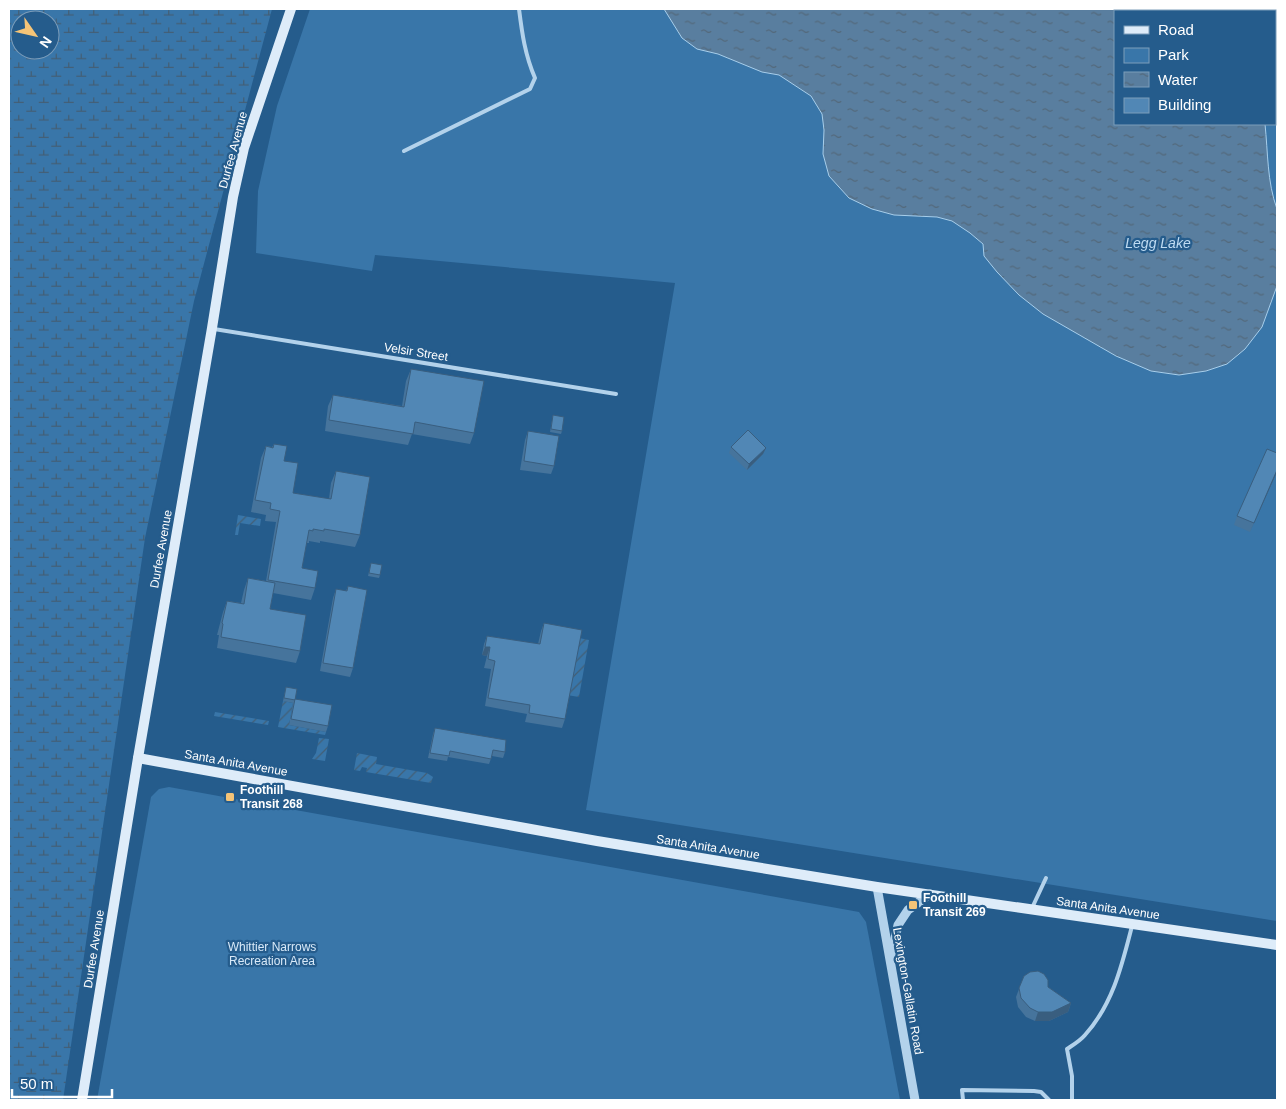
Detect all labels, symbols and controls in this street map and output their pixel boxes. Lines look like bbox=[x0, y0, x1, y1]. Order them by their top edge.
north arrow bbox=[10, 10, 60, 60]
legend bbox=[1114, 10, 1276, 125]
text: Road bbox=[1158, 21, 1194, 38]
text: N bbox=[36, 34, 55, 51]
text: Park bbox=[1158, 46, 1189, 63]
text: Water bbox=[1158, 71, 1197, 88]
text: Building bbox=[1158, 96, 1211, 113]
street label: Durfee Avenue bbox=[216, 110, 250, 190]
water label: Legg Lake bbox=[1125, 235, 1191, 251]
street label: Velsir Street bbox=[383, 340, 450, 364]
street label: Durfee Avenue bbox=[147, 508, 175, 589]
street label: Santa Anita Avenue bbox=[183, 747, 289, 779]
place label: Foothill Transit 268 bbox=[240, 783, 303, 811]
marker: Foothill Transit 268 bbox=[224, 791, 236, 803]
street label: Santa Anita Avenue bbox=[655, 832, 761, 862]
place label: Foothill Transit 269 bbox=[923, 891, 986, 919]
street label: Santa Anita Avenue bbox=[1055, 894, 1161, 922]
marker: Foothill Transit 269 bbox=[907, 899, 919, 911]
street label: Durfee Avenue bbox=[81, 908, 107, 989]
street label: Lexington-Gallatin Road bbox=[890, 926, 926, 1056]
park label: Whittier Narrows Recreation Area bbox=[228, 940, 316, 968]
scale bar bbox=[12, 1066, 112, 1098]
text: 50 m bbox=[20, 1075, 53, 1092]

